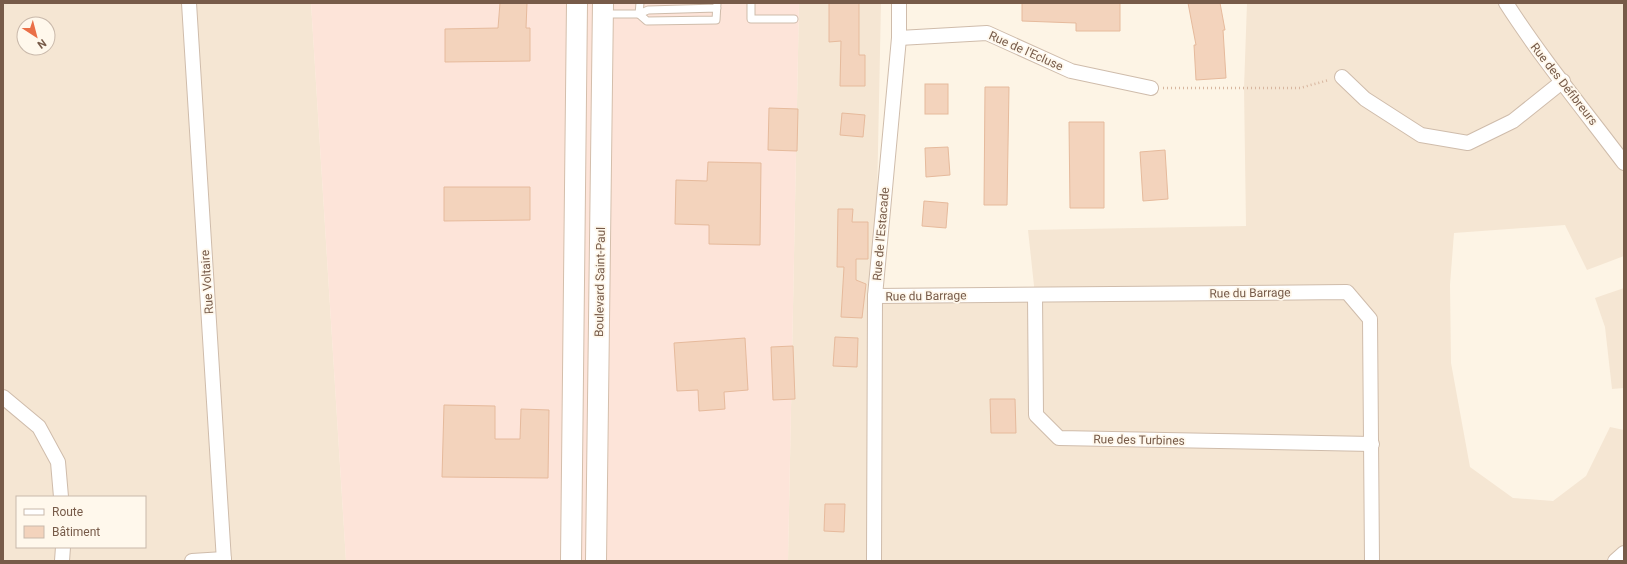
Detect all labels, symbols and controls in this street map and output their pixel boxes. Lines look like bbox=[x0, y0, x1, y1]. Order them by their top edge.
north arrow bbox=[16, 16, 56, 56]
street label: Rue de l'Ecluse bbox=[987, 28, 1065, 74]
text: N bbox=[34, 36, 49, 51]
street label: Rue des Défibreurs bbox=[1528, 40, 1600, 128]
street label: Rue de l'Estacade bbox=[870, 187, 892, 281]
street label: Boulevard Saint-Paul bbox=[592, 227, 608, 337]
street label: Rue Voltaire bbox=[198, 250, 216, 314]
street label: Rue du Barrage bbox=[1209, 285, 1291, 301]
street label: Rue du Barrage bbox=[885, 288, 967, 304]
street label: Rue des Turbines bbox=[1093, 432, 1185, 448]
legend bbox=[16, 496, 146, 548]
text: Route bbox=[52, 505, 83, 519]
text: Bâtiment bbox=[52, 525, 100, 539]

